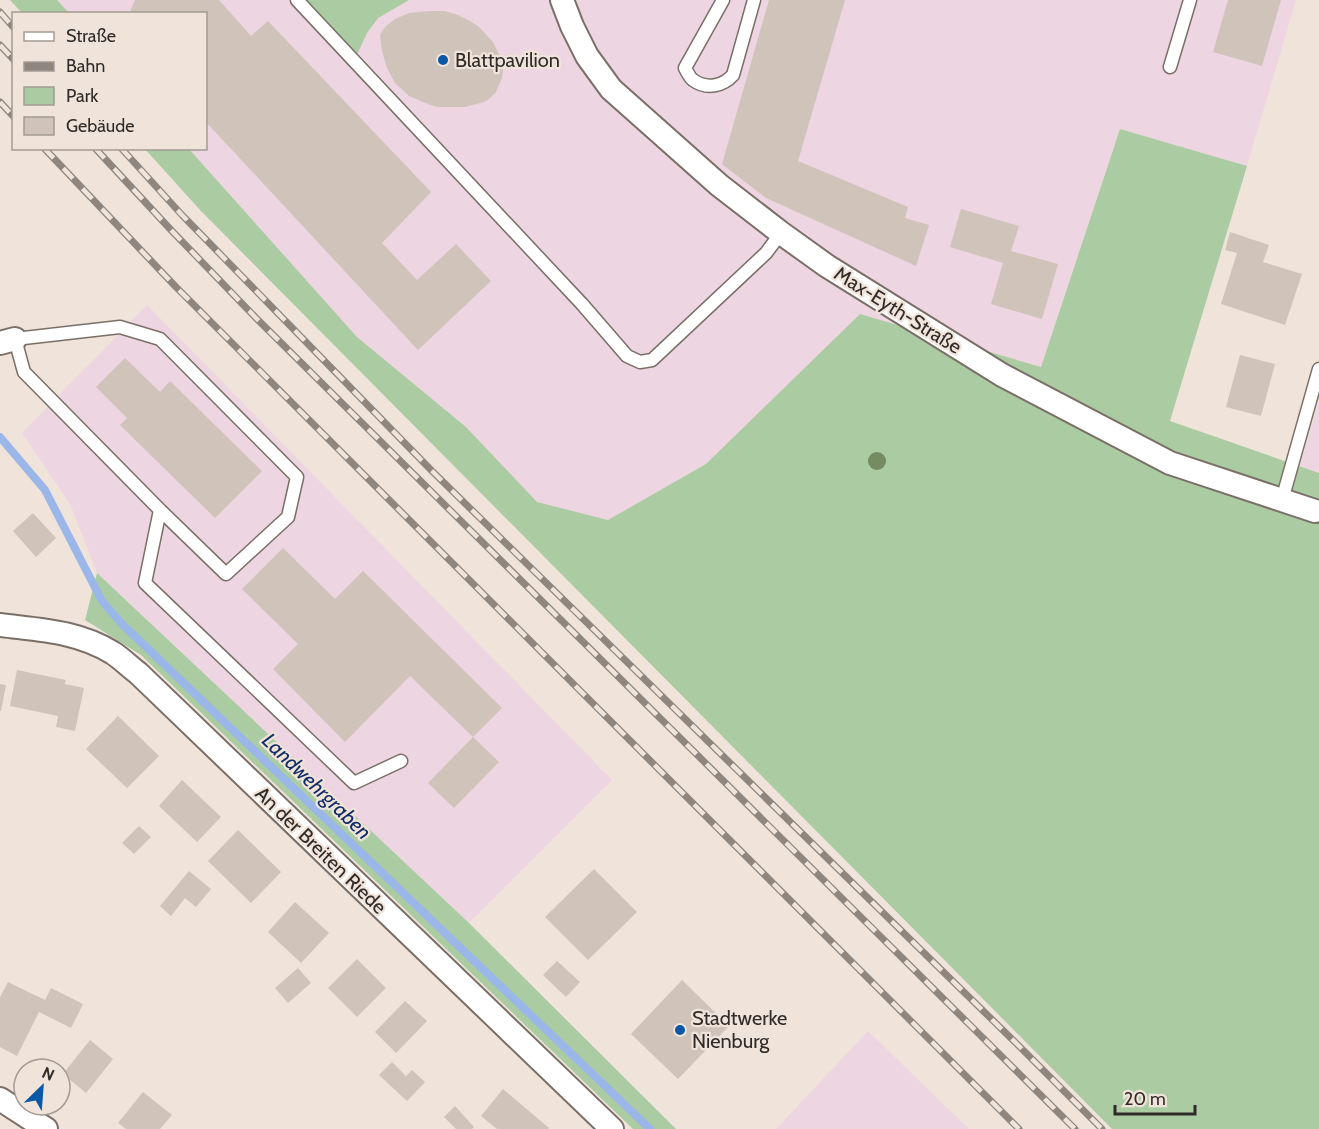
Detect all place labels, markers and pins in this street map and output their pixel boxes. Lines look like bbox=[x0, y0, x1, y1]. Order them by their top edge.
place label: Blattpavilion bbox=[455, 48, 560, 72]
marker: Blattpavilion bbox=[436, 53, 450, 67]
place label: Stadtwerke Nienburg bbox=[692, 1006, 787, 1053]
marker: Stadtwerke Nienburg bbox=[673, 1023, 687, 1037]

